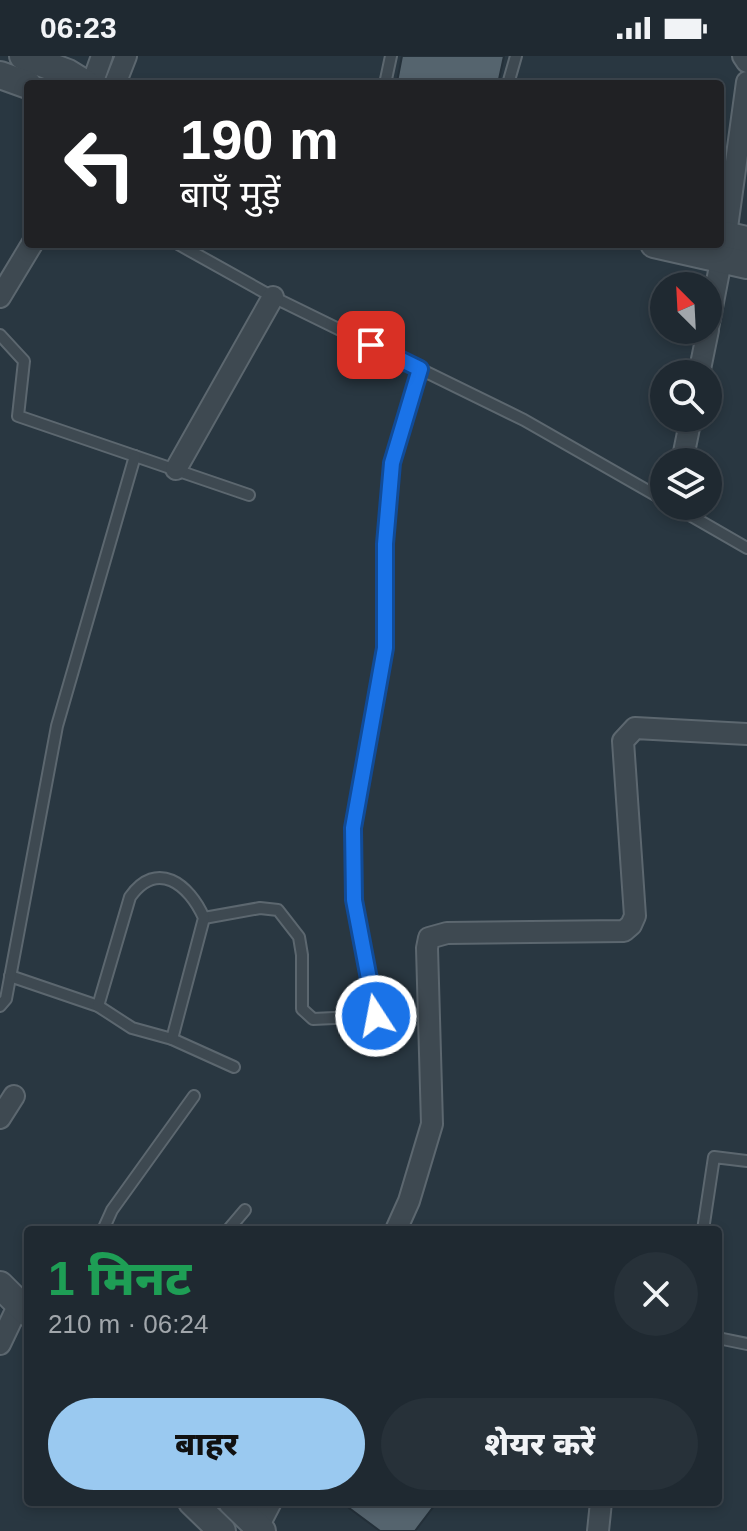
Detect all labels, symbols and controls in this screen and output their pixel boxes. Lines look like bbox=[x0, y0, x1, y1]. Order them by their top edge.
text: 06:23 bbox=[40, 11, 117, 44]
text: 190 m bbox=[180, 108, 339, 171]
icon: left bbox=[48, 112, 152, 216]
text: बाएँ मुड़ें bbox=[180, 174, 281, 215]
north arrow bbox=[650, 272, 722, 344]
map controls bbox=[650, 272, 722, 520]
pin bbox=[337, 311, 405, 379]
icon: arrive bbox=[349, 323, 393, 367]
button: search bbox=[650, 360, 722, 432]
button: layers bbox=[650, 448, 722, 520]
position arrow bbox=[334, 974, 418, 1058]
text: 1 मिनट bbox=[48, 1252, 191, 1305]
button: close bbox=[614, 1252, 698, 1336]
text: 210 m · 06:24 bbox=[48, 1309, 208, 1339]
button: बाहर bbox=[48, 1398, 365, 1490]
button: शेयर करें bbox=[381, 1398, 698, 1490]

